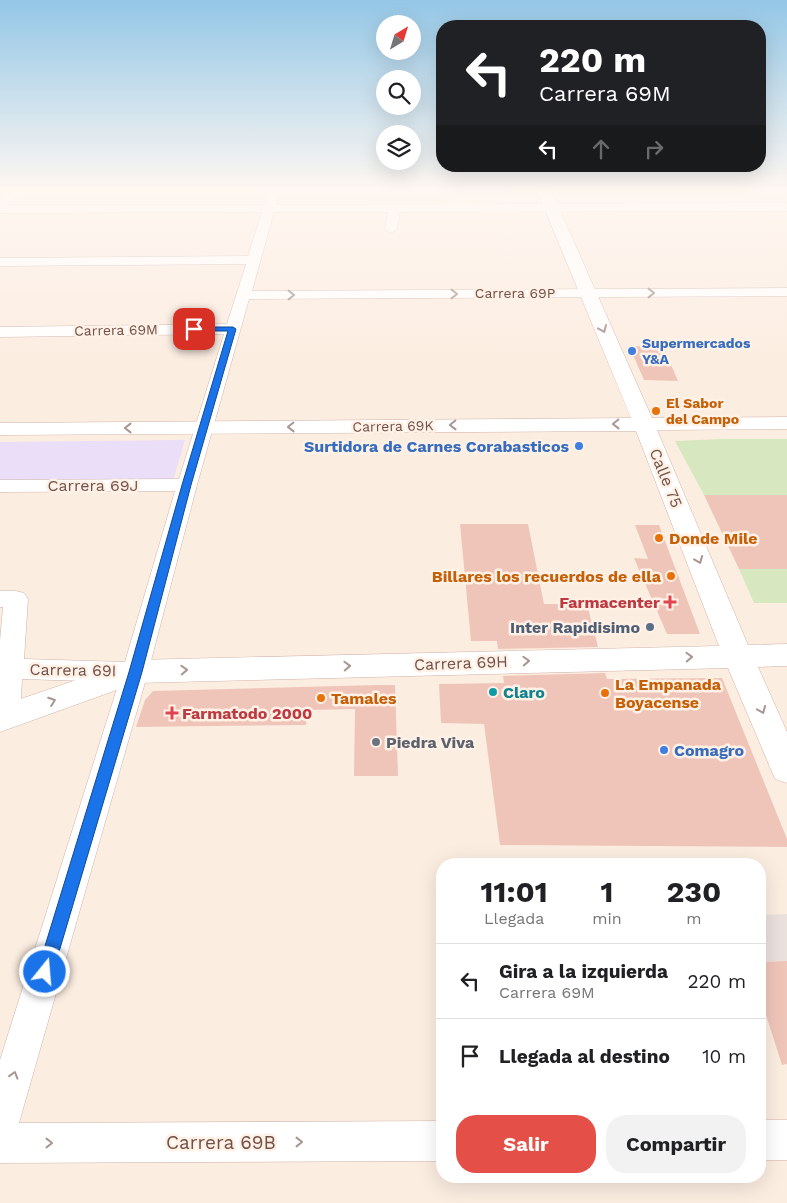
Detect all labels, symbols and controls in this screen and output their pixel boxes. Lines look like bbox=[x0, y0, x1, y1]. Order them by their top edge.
north arrow bbox=[376, 15, 421, 60]
map controls bbox=[376, 15, 421, 170]
text: 220 m bbox=[539, 39, 646, 81]
icon: left bbox=[456, 40, 521, 105]
button: search bbox=[376, 70, 421, 115]
text: Carrera 69M bbox=[539, 81, 671, 106]
button: layers bbox=[376, 125, 421, 170]
icon: left bbox=[534, 135, 562, 163]
icon: ahead bbox=[587, 135, 615, 163]
icon: right bbox=[640, 135, 668, 163]
street label: Carrera 69P bbox=[475, 285, 555, 301]
one-way arrow bbox=[648, 288, 656, 298]
one-way arrow bbox=[450, 289, 458, 299]
one-way arrow bbox=[288, 290, 296, 300]
pin bbox=[173, 308, 215, 350]
icon: arrive bbox=[180, 315, 208, 343]
street label: Carrera 69M bbox=[74, 321, 158, 339]
one-way arrow bbox=[597, 324, 608, 333]
place label: Supermercados Y&A bbox=[642, 335, 751, 367]
marker: Supermercados Y&A bbox=[626, 345, 638, 357]
place label: El Sabor del Campo bbox=[666, 395, 739, 427]
marker: El Sabor del Campo bbox=[650, 405, 662, 417]
street label: Carrera 69K bbox=[352, 417, 434, 435]
one-way arrow bbox=[612, 419, 620, 429]
one-way arrow bbox=[449, 420, 457, 430]
one-way arrow bbox=[287, 422, 294, 432]
one-way arrow bbox=[124, 423, 132, 433]
place label: Surtidora de Carnes Corabasticos bbox=[304, 437, 569, 456]
marker: Surtidora de Carnes Corabasticos bbox=[573, 440, 585, 452]
street label: Calle 75 bbox=[646, 446, 686, 510]
street label: Carrera 69J bbox=[47, 476, 139, 495]
place label: Donde Mile bbox=[669, 529, 758, 548]
marker: Donde Mile bbox=[653, 532, 665, 544]
one-way arrow bbox=[693, 555, 703, 564]
place label: Billares los recuerdos de ella bbox=[432, 567, 662, 586]
marker: Billares los recuerdos de ella bbox=[665, 570, 677, 582]
place label: Farmacenter bbox=[559, 593, 660, 612]
marker: Farmacenter bbox=[664, 596, 676, 608]
place label: Inter Rapidisimo bbox=[510, 618, 640, 637]
marker: Inter Rapidisimo bbox=[644, 621, 656, 633]
street label: Carrera 69H bbox=[414, 652, 508, 674]
one-way arrow bbox=[686, 652, 693, 662]
one-way arrow bbox=[523, 656, 531, 667]
street label: Carrera 69I bbox=[29, 660, 117, 680]
one-way arrow bbox=[343, 661, 351, 671]
one-way arrow bbox=[180, 665, 188, 676]
place label: La Empanada Boyacense bbox=[615, 675, 722, 712]
place label: Claro bbox=[503, 683, 545, 702]
marker: Claro bbox=[487, 686, 499, 698]
marker: La Empanada Boyacense bbox=[599, 687, 611, 699]
place label: Tamales bbox=[331, 689, 397, 708]
marker: Tamales bbox=[315, 692, 327, 704]
one-way arrow bbox=[48, 697, 56, 707]
place label: Farmatodo 2000 bbox=[182, 704, 312, 723]
one-way arrow bbox=[755, 705, 766, 714]
marker: Farmatodo 2000 bbox=[166, 707, 178, 719]
place label: Piedra Viva bbox=[386, 733, 475, 752]
marker: Piedra Viva bbox=[370, 736, 382, 748]
place label: Comagro bbox=[674, 741, 745, 760]
marker: Comagro bbox=[658, 744, 670, 756]
text: 11:01 bbox=[481, 874, 548, 909]
text: 1 bbox=[601, 874, 614, 909]
text: 230 bbox=[666, 874, 721, 909]
text: Llegada bbox=[484, 909, 544, 928]
text: min bbox=[592, 909, 622, 928]
text: m bbox=[686, 909, 702, 928]
position arrow bbox=[18, 945, 70, 997]
text: Gira a la izquierda bbox=[499, 960, 668, 983]
icon: left bbox=[456, 967, 484, 995]
text: 220 m bbox=[687, 970, 746, 993]
text: Carrera 69M bbox=[499, 983, 595, 1002]
icon: arrive bbox=[456, 1042, 484, 1070]
text: Llegada al destino bbox=[499, 1045, 670, 1068]
text: 10 m bbox=[702, 1045, 746, 1068]
one-way arrow bbox=[9, 1071, 19, 1080]
button: Salir bbox=[456, 1115, 596, 1173]
button: Compartir bbox=[606, 1115, 746, 1173]
street label: Carrera 69B bbox=[166, 1131, 276, 1154]
one-way arrow bbox=[295, 1137, 303, 1147]
one-way arrow bbox=[45, 1138, 53, 1148]

